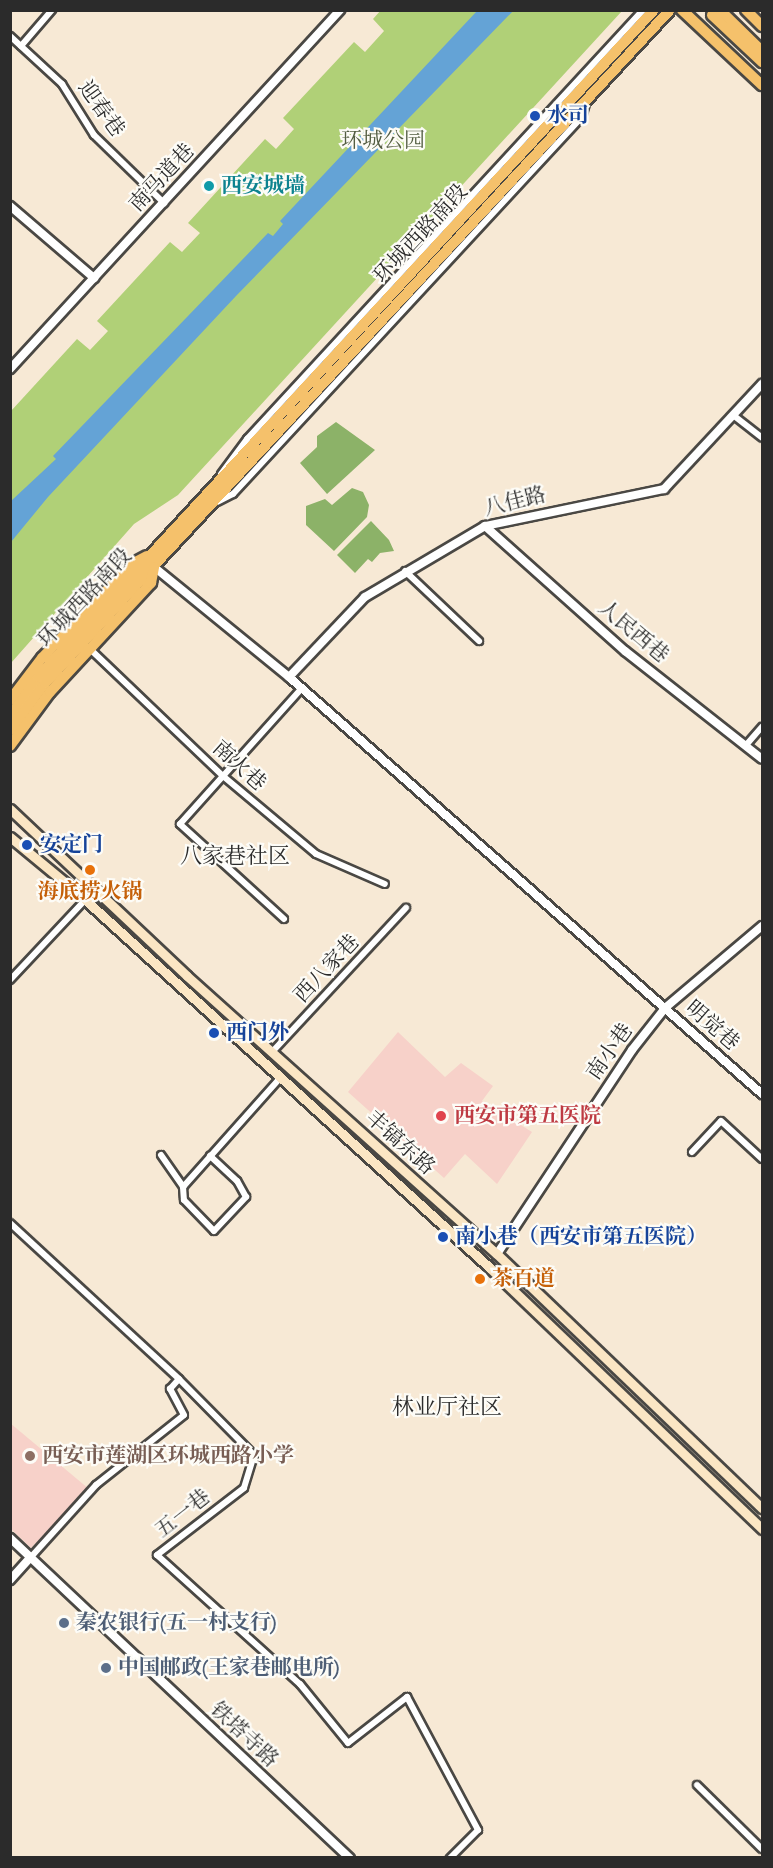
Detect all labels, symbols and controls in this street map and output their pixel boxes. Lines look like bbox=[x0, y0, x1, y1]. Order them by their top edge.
street label: 迎春巷 bbox=[72, 76, 130, 142]
place label: 水司 bbox=[547, 103, 589, 129]
marker: 水司 bbox=[528, 109, 542, 123]
park label: 环城公园 bbox=[341, 128, 425, 154]
street label: 南马道巷 bbox=[124, 139, 200, 217]
place label: 西安城墙 bbox=[221, 173, 305, 199]
marker: 西安城墙 bbox=[202, 179, 216, 193]
street label: 环城西路南段 bbox=[369, 179, 473, 289]
street label: 八佳路 bbox=[481, 482, 549, 522]
street label: 环城西路南段 bbox=[33, 543, 137, 653]
street label: 人民西巷 bbox=[593, 595, 673, 669]
street label: 南火巷 bbox=[207, 736, 271, 796]
place label: 安定门 bbox=[40, 832, 103, 858]
marker: 安定门 bbox=[18, 836, 36, 854]
district label: 八家巷社区 bbox=[180, 844, 290, 870]
marker: 海底捞火锅 bbox=[83, 863, 97, 877]
place label: 海底捞火锅 bbox=[38, 879, 142, 905]
street label: 西八家巷 bbox=[289, 930, 365, 1008]
street label: 明觉巷 bbox=[680, 996, 744, 1056]
street label: 南小巷 bbox=[582, 1019, 638, 1085]
place label: 西门外 bbox=[226, 1020, 289, 1046]
marker: 西门外 bbox=[207, 1026, 221, 1040]
place label: 西安市第五医院 bbox=[454, 1103, 601, 1129]
street label: 丰镐东路 bbox=[360, 1106, 440, 1180]
marker: 西安市第五医院 bbox=[432, 1107, 450, 1125]
place label: 南小巷（西安市第五医院） bbox=[455, 1224, 707, 1250]
marker: 南小巷（西安市第五医院） bbox=[436, 1230, 450, 1244]
place label: 茶百道 bbox=[492, 1266, 555, 1292]
marker: 茶百道 bbox=[473, 1272, 487, 1286]
district label: 林业厅社区 bbox=[392, 1395, 502, 1421]
place label: 西安市莲湖区环城西路小学 bbox=[42, 1443, 294, 1469]
marker: 西安市莲湖区环城西路小学 bbox=[23, 1449, 37, 1463]
street label: 五一巷 bbox=[150, 1485, 216, 1543]
place label: 秦农银行(五一村支行) bbox=[76, 1610, 276, 1636]
marker: 秦农银行(五一村支行) bbox=[57, 1616, 71, 1630]
place label: 中国邮政(王家巷邮电所) bbox=[118, 1655, 339, 1681]
marker: 中国邮政(王家巷邮电所) bbox=[99, 1661, 113, 1675]
street label: 铁塔寺路 bbox=[205, 1697, 283, 1773]

